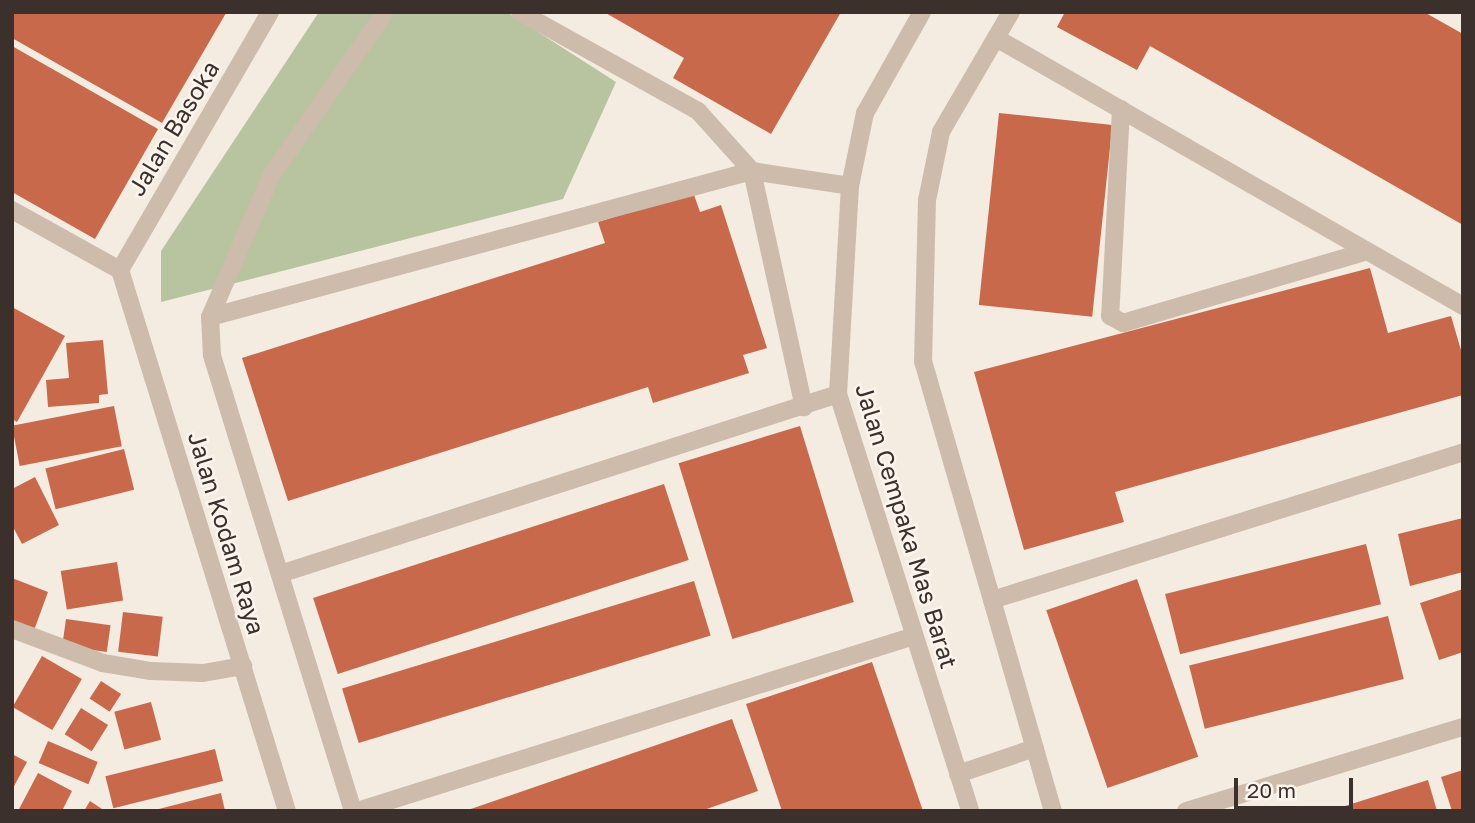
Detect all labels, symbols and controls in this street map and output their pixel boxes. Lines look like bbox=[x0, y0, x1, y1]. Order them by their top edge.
street label: Jalan Basoka bbox=[121, 55, 225, 201]
street label: Jalan Cempaka Mas Barat bbox=[850, 380, 964, 672]
street label: Jalan Kodam Raya bbox=[182, 428, 272, 638]
scale bar bbox=[1237, 764, 1356, 808]
text: 20 m bbox=[1247, 777, 1296, 803]

